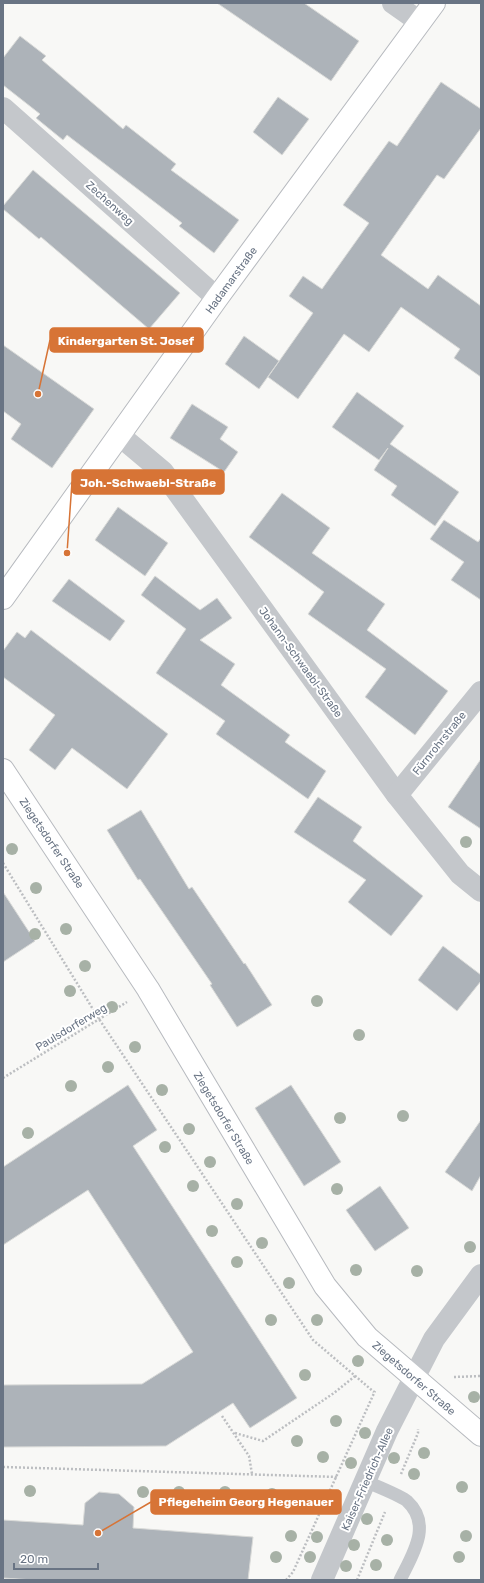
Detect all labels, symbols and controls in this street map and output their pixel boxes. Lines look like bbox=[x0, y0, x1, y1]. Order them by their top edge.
street label: Zechenweg bbox=[83, 179, 136, 228]
street label: Hadamarstraße bbox=[203, 244, 260, 316]
callout: Kindergarten St. Josef bbox=[50, 328, 203, 352]
text: Kindergarten St. Josef bbox=[58, 334, 195, 348]
callout: Joh.-Schwaebl-Straße bbox=[72, 470, 224, 494]
text: Joh.-Schwaebl-Straße bbox=[80, 476, 216, 490]
street label: Johann-Schwaebl-Straße bbox=[256, 605, 345, 720]
street label: Fürnrohrstraße bbox=[410, 709, 469, 778]
street label: Ziegetsdorfer Straße bbox=[17, 796, 87, 891]
street label: Paulsdorferweg bbox=[33, 1001, 109, 1054]
street label: Ziegetsdorfer Straße bbox=[191, 1070, 256, 1167]
street label: Ziegetsdorfer Straße bbox=[369, 1339, 458, 1418]
street label: Kaiser-Friedrich-Allee bbox=[339, 1426, 396, 1533]
callout: Pflegeheim Georg Hegenauer bbox=[151, 1490, 341, 1514]
text: Pflegeheim Georg Hegenauer bbox=[159, 1495, 334, 1509]
scale bar bbox=[14, 1545, 98, 1571]
text: 20 m bbox=[20, 1552, 48, 1566]

